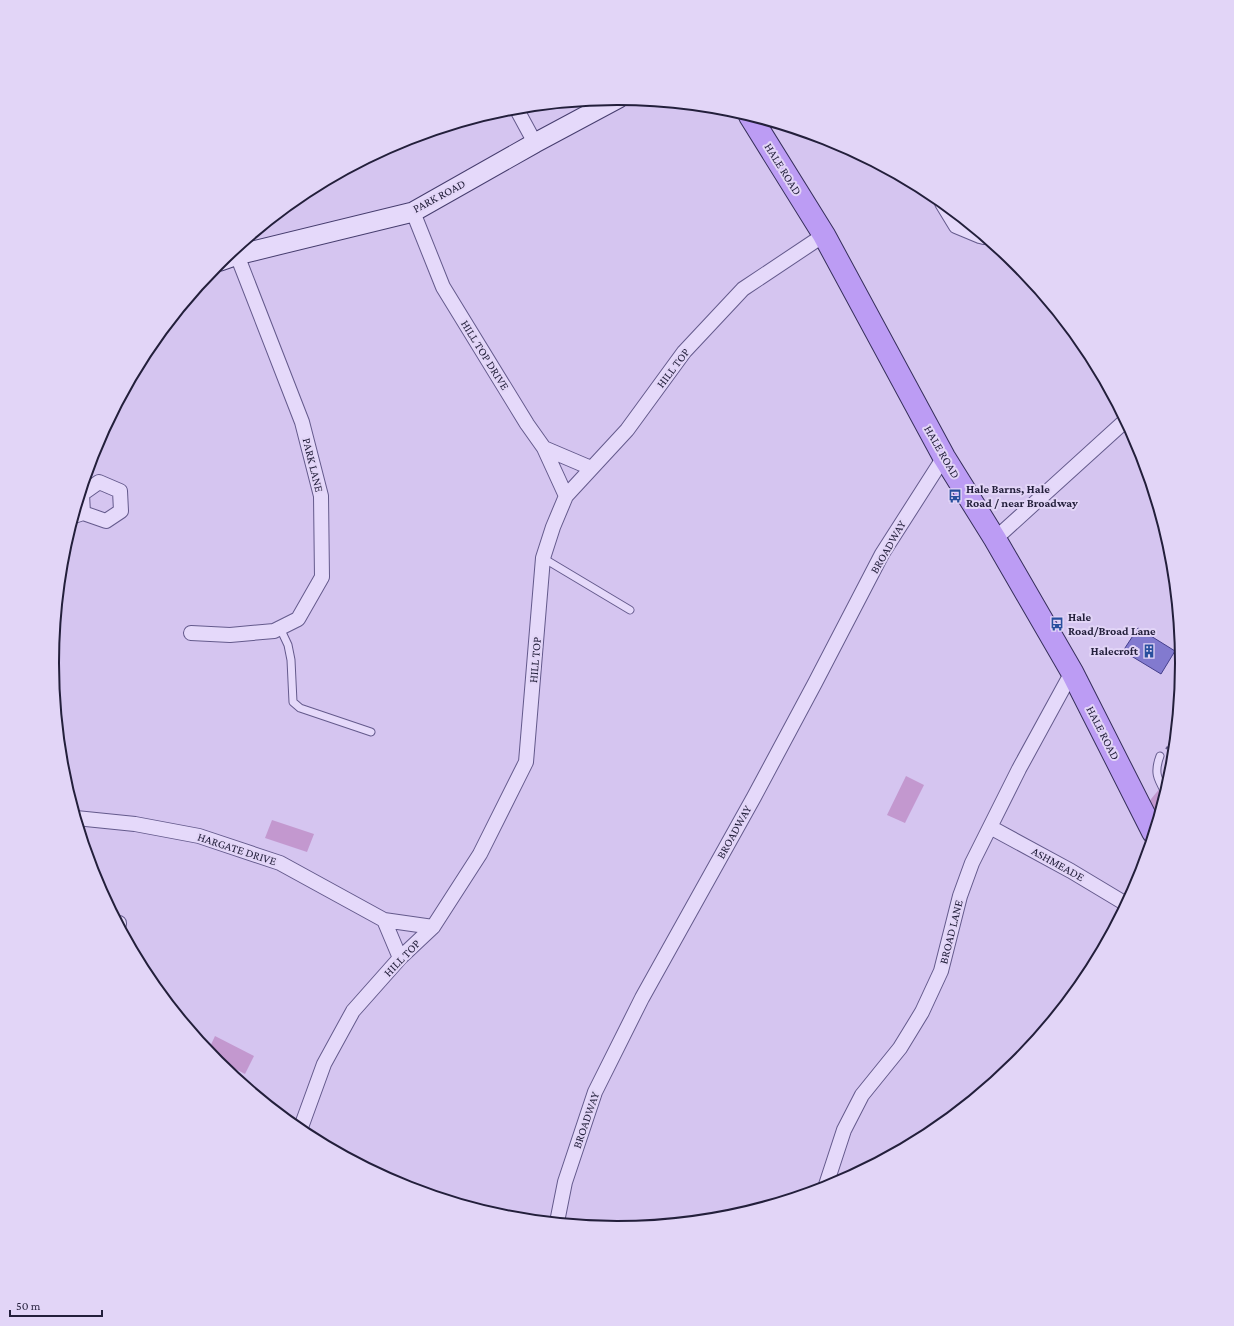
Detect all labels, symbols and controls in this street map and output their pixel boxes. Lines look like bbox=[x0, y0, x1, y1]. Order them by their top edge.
street label: HALE ROAD bbox=[761, 140, 805, 198]
street label: PARK ROAD bbox=[410, 176, 468, 216]
street label: HILL TOP DRIVE bbox=[458, 317, 512, 393]
street label: HILL TOP bbox=[654, 345, 692, 391]
street label: HALE ROAD bbox=[921, 423, 963, 481]
street label: PARK LANE bbox=[300, 436, 327, 494]
place label: Hale Barns, Hale Road / near Broadway bbox=[966, 482, 1078, 510]
bus stop icon: Hale Barns, Hale Road / near Broadway bbox=[947, 488, 963, 504]
street label: BROADWAY bbox=[867, 517, 909, 576]
place label: Hale Road/Broad Lane bbox=[1068, 610, 1156, 638]
bus stop icon: Hale Road/Broad Lane bbox=[1049, 616, 1065, 632]
street label: HILL TOP bbox=[526, 636, 544, 684]
building icon: Halecroft bbox=[1141, 643, 1157, 659]
place label: Halecroft bbox=[1091, 644, 1139, 658]
street label: HALE ROAD bbox=[1083, 704, 1123, 762]
street label: BROADWAY bbox=[714, 802, 755, 861]
street label: HARGATE DRIVE bbox=[196, 830, 279, 868]
street label: ASHMEADE bbox=[1029, 844, 1087, 884]
street label: BROAD LANE bbox=[936, 898, 966, 965]
street label: HILL TOP bbox=[381, 937, 423, 979]
street label: BROADWAY bbox=[570, 1089, 602, 1150]
scale bar bbox=[10, 1292, 102, 1318]
text: 50 m bbox=[16, 1299, 41, 1313]

